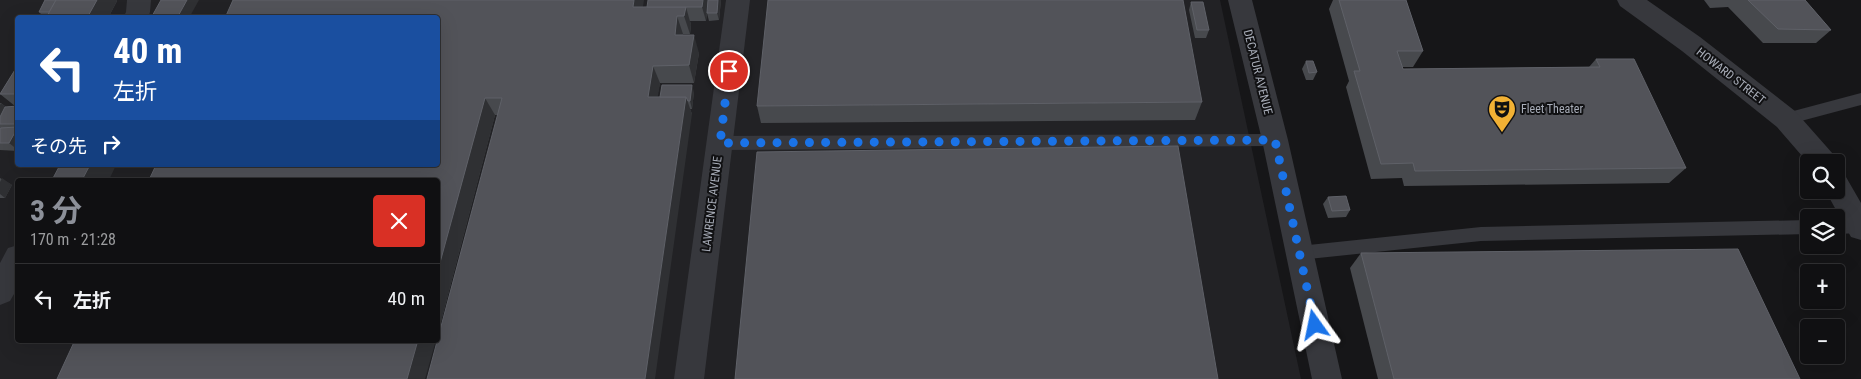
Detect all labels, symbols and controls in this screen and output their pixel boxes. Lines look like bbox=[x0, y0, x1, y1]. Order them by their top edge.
street label: DECATUR AVENUE bbox=[1241, 28, 1275, 116]
text: 40 m bbox=[113, 31, 182, 72]
icon: left bbox=[30, 35, 95, 100]
street label: HOWARD STREET bbox=[1694, 45, 1768, 107]
pin bbox=[708, 50, 750, 92]
icon: arrive bbox=[715, 57, 743, 85]
text: 左折 bbox=[113, 79, 157, 104]
theatre icon: Fleet Theater bbox=[1487, 94, 1517, 133]
place label: Fleet Theater bbox=[1521, 102, 1583, 116]
icon: right bbox=[97, 130, 125, 158]
text: その先 bbox=[30, 135, 87, 158]
map controls bbox=[1800, 154, 1845, 364]
button: search bbox=[1800, 154, 1845, 199]
street label: LAWRENCE AVENUE bbox=[699, 155, 725, 253]
text: 3 分 bbox=[30, 193, 82, 228]
button: close bbox=[373, 195, 425, 247]
button: layers bbox=[1800, 209, 1845, 254]
text: 170 m · 21:28 bbox=[30, 230, 116, 249]
button: + bbox=[1800, 264, 1845, 309]
icon: left bbox=[30, 285, 58, 313]
text: 40 m bbox=[388, 287, 425, 310]
text: 左折 bbox=[73, 289, 111, 312]
position arrow bbox=[1288, 298, 1340, 350]
button: − bbox=[1800, 319, 1845, 364]

